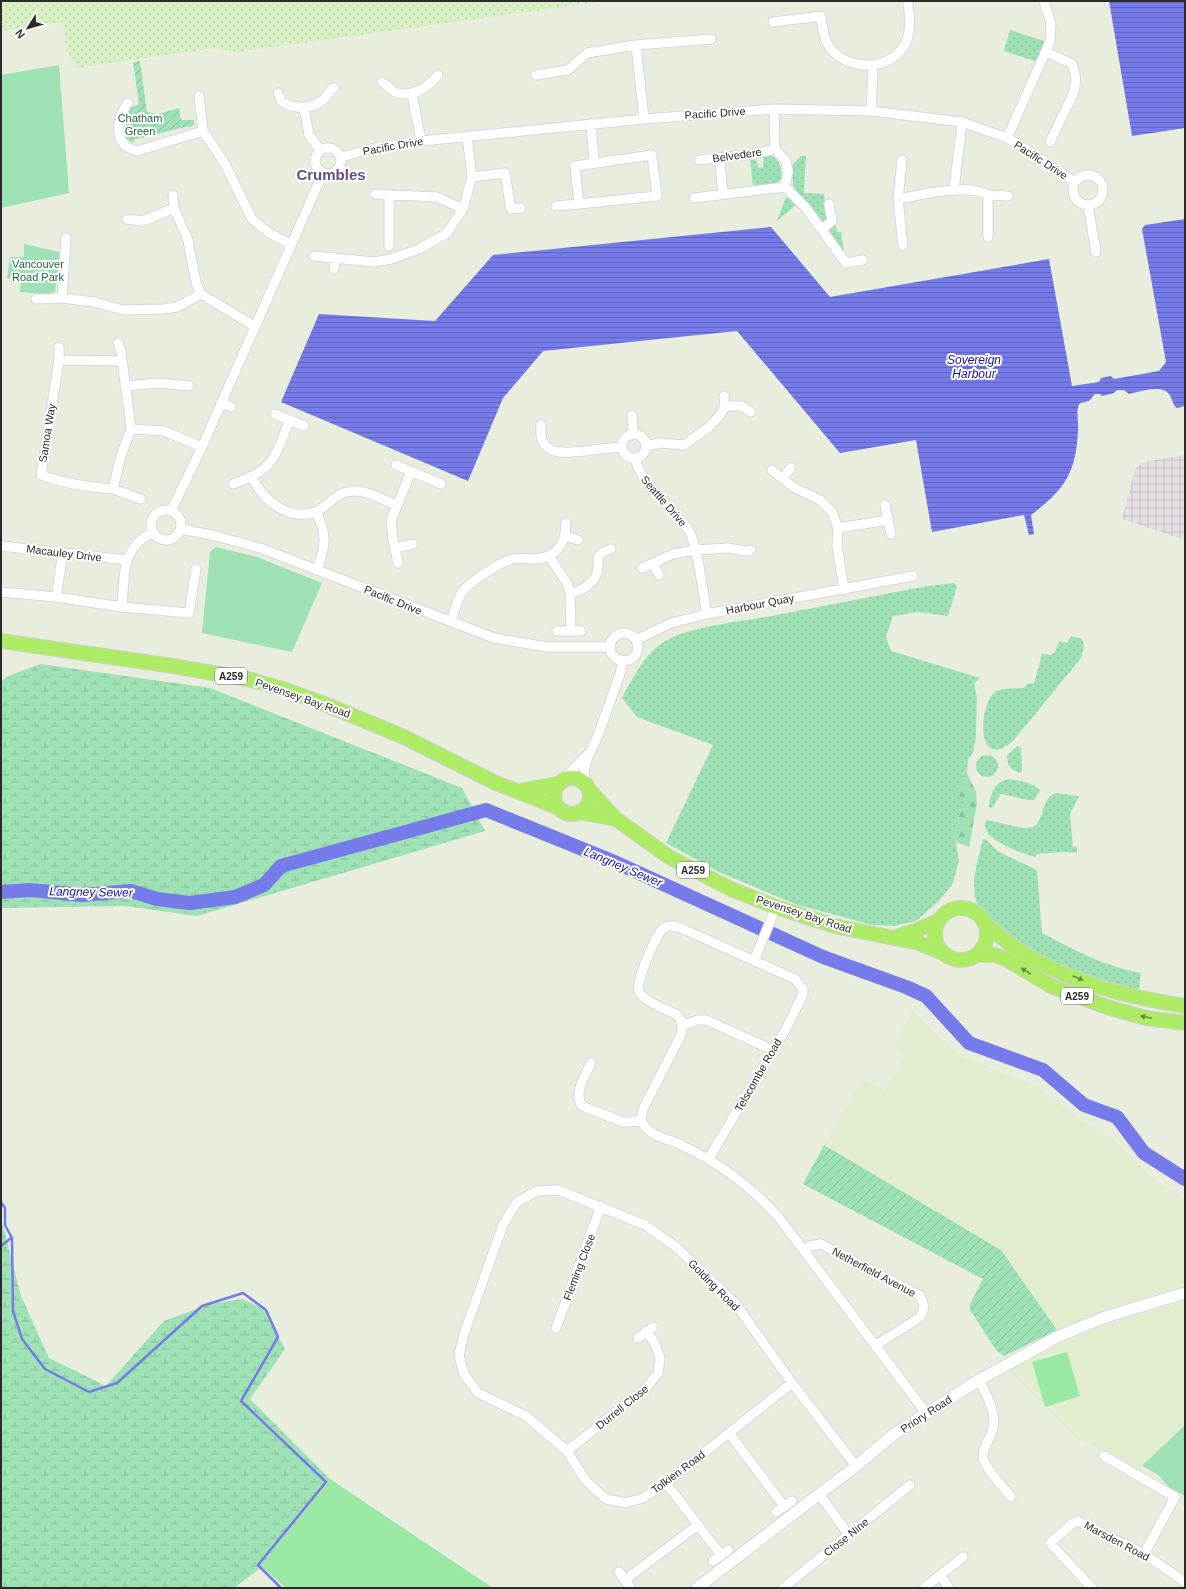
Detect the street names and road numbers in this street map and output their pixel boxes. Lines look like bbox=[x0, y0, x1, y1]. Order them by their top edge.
street label: Pacific Drive bbox=[684, 105, 746, 121]
street label: Pacific Drive bbox=[362, 135, 424, 157]
street label: Pacific Drive bbox=[1012, 138, 1070, 182]
street label: Belvedere bbox=[712, 146, 762, 164]
street label: Samoa Way bbox=[36, 402, 58, 463]
street label: Seattle Drive bbox=[639, 473, 689, 529]
street label: Macauley Drive bbox=[26, 542, 102, 564]
street label: Pacific Drive bbox=[362, 583, 424, 617]
street label: Harbour Quay bbox=[725, 591, 796, 616]
road number: A259 bbox=[215, 668, 247, 684]
street label: Pevensey Bay Road bbox=[254, 676, 352, 720]
road number: A259 bbox=[677, 862, 709, 878]
street label: Pevensey Bay Road bbox=[755, 893, 853, 935]
road number: A259 bbox=[1061, 988, 1093, 1004]
street label: Telscombe Road bbox=[732, 1037, 784, 1113]
street label: Fleming Close bbox=[561, 1232, 597, 1302]
street label: Netherfield Avenue bbox=[830, 1245, 918, 1299]
street label: Golding Road bbox=[686, 1257, 742, 1313]
street label: Durrell Close bbox=[594, 1382, 650, 1432]
street label: Priory Road bbox=[898, 1393, 954, 1435]
street label: Tolkien Road bbox=[649, 1448, 707, 1496]
street label: Close Nine bbox=[821, 1515, 871, 1559]
street label: Marsden Road bbox=[1082, 1519, 1152, 1563]

